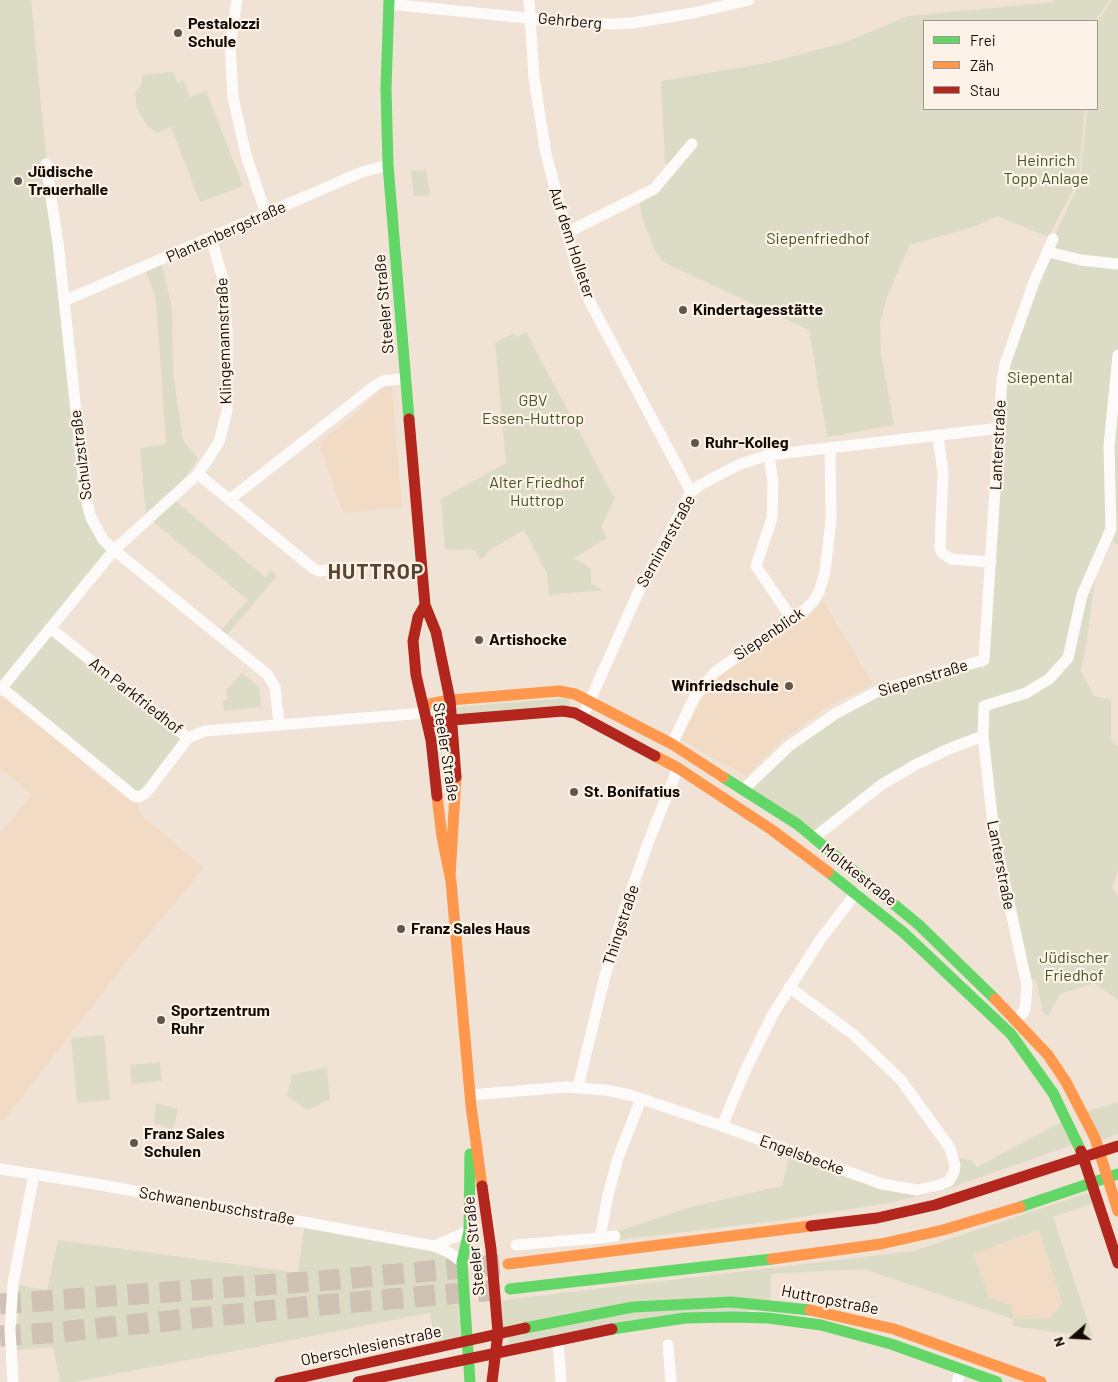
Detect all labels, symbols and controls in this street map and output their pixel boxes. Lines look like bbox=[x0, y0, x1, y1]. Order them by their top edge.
street label: Gehrberg bbox=[537, 9, 603, 33]
place label: Pestalozzi Schule bbox=[188, 14, 260, 52]
legend bbox=[923, 20, 1098, 110]
marker: Pestalozzi Schule bbox=[172, 27, 184, 39]
text: Frei bbox=[970, 31, 996, 49]
text: Zäh bbox=[970, 56, 994, 74]
text: Stau bbox=[970, 81, 1000, 99]
park label: Heinrich Topp Anlage bbox=[1004, 151, 1088, 189]
place label: Jüdische Trauerhalle bbox=[28, 162, 108, 200]
marker: Jüdische Trauerhalle bbox=[12, 175, 24, 187]
street label: Auf dem Holleter bbox=[545, 185, 599, 301]
street label: Plantenbergstraße bbox=[163, 197, 289, 267]
park label: Siepenfriedhof bbox=[766, 229, 870, 249]
street label: Steeler Straße bbox=[370, 253, 398, 355]
street label: Klingemannstraße bbox=[212, 277, 236, 405]
place label: Kindertagesstätte bbox=[693, 300, 823, 320]
marker: Kindertagesstätte bbox=[677, 304, 689, 316]
park label: Siepental bbox=[1007, 368, 1073, 388]
park label: GBV Essen-Huttrop bbox=[482, 391, 584, 429]
street label: Lanterstraße bbox=[986, 399, 1010, 491]
street label: Schulzstraße bbox=[66, 409, 96, 501]
place label: Ruhr-Kolleg bbox=[705, 433, 789, 453]
marker: Ruhr-Kolleg bbox=[689, 437, 701, 449]
park label: Alter Friedhof Huttrop bbox=[489, 473, 585, 511]
street label: Seminarstraße bbox=[633, 491, 699, 591]
district label: HUTTROP bbox=[327, 559, 425, 585]
street label: Siepenblick bbox=[730, 603, 808, 665]
place label: Artishocke bbox=[489, 630, 567, 650]
marker: Artishocke bbox=[473, 634, 485, 646]
street label: Am Parkfriedhof bbox=[85, 654, 187, 738]
street label: Siepenstraße bbox=[876, 655, 970, 701]
place label: Winfriedschule bbox=[671, 676, 779, 696]
marker: Winfriedschule bbox=[783, 680, 795, 692]
street label: Steeler Straße bbox=[429, 701, 463, 803]
place label: St. Bonifatius bbox=[584, 782, 680, 802]
marker: St. Bonifatius bbox=[568, 786, 580, 798]
street label: Lanterstraße bbox=[983, 819, 1019, 911]
street label: Moltkestraße bbox=[817, 840, 901, 910]
street label: Thingstraße bbox=[599, 882, 643, 968]
place label: Franz Sales Haus bbox=[411, 919, 530, 939]
marker: Franz Sales Haus bbox=[395, 923, 407, 935]
park label: Jüdischer Friedhof bbox=[1039, 948, 1109, 986]
place label: Sportzentrum Ruhr bbox=[171, 1001, 270, 1039]
marker: Sportzentrum Ruhr bbox=[155, 1014, 167, 1026]
place label: Franz Sales Schulen bbox=[144, 1124, 225, 1162]
street label: Engelsbecke bbox=[757, 1131, 847, 1179]
marker: Franz Sales Schulen bbox=[128, 1137, 140, 1149]
street label: Schwanenbuschstraße bbox=[137, 1183, 297, 1229]
street label: Steeler Straße bbox=[459, 1195, 489, 1297]
street label: Huttropstraße bbox=[780, 1281, 880, 1319]
north arrow bbox=[1048, 1312, 1098, 1362]
street label: Oberschlesienstraße bbox=[299, 1322, 443, 1370]
text: N bbox=[1049, 1335, 1068, 1349]

